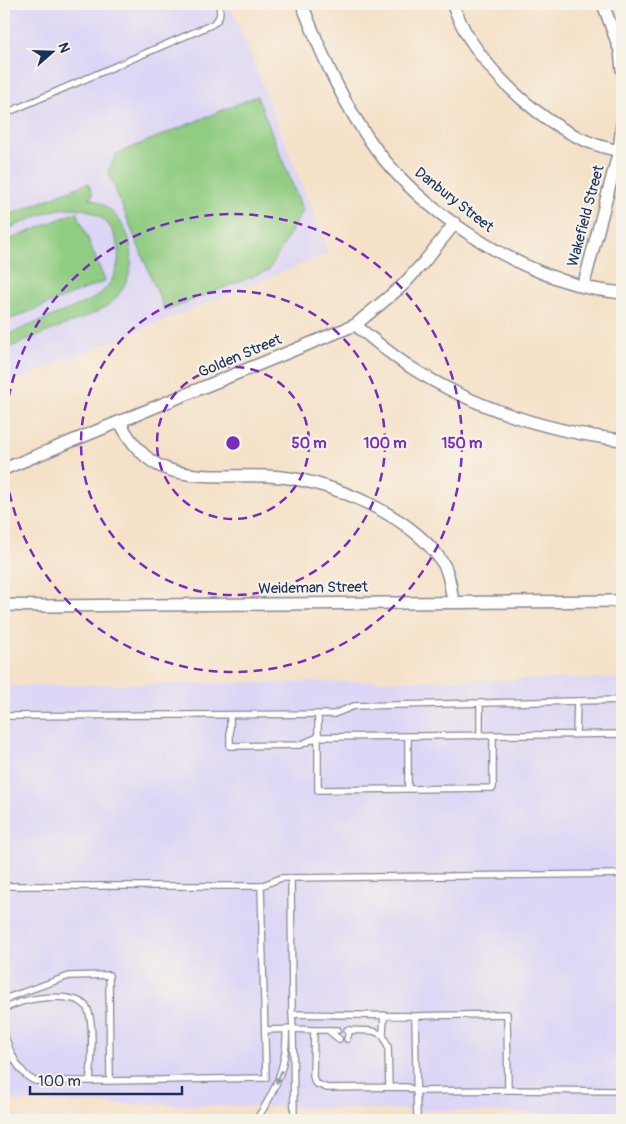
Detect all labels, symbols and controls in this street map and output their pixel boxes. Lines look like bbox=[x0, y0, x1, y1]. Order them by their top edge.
north arrow bbox=[28, 28, 78, 78]
text: N bbox=[54, 40, 73, 55]
street label: Wakefield Street bbox=[563, 162, 609, 269]
street label: Danbury Street bbox=[411, 163, 498, 237]
street label: Golden Street bbox=[196, 330, 285, 382]
centre of rings bbox=[224, 434, 242, 452]
text: 50 m bbox=[292, 434, 326, 453]
text: 100 m bbox=[364, 434, 406, 453]
text: 150 m bbox=[442, 434, 482, 453]
street label: Weideman Street bbox=[258, 578, 369, 598]
scale bar bbox=[30, 1064, 182, 1096]
one-way arrow bbox=[275, 1070, 283, 1085]
text: 100 m bbox=[38, 1072, 81, 1091]

